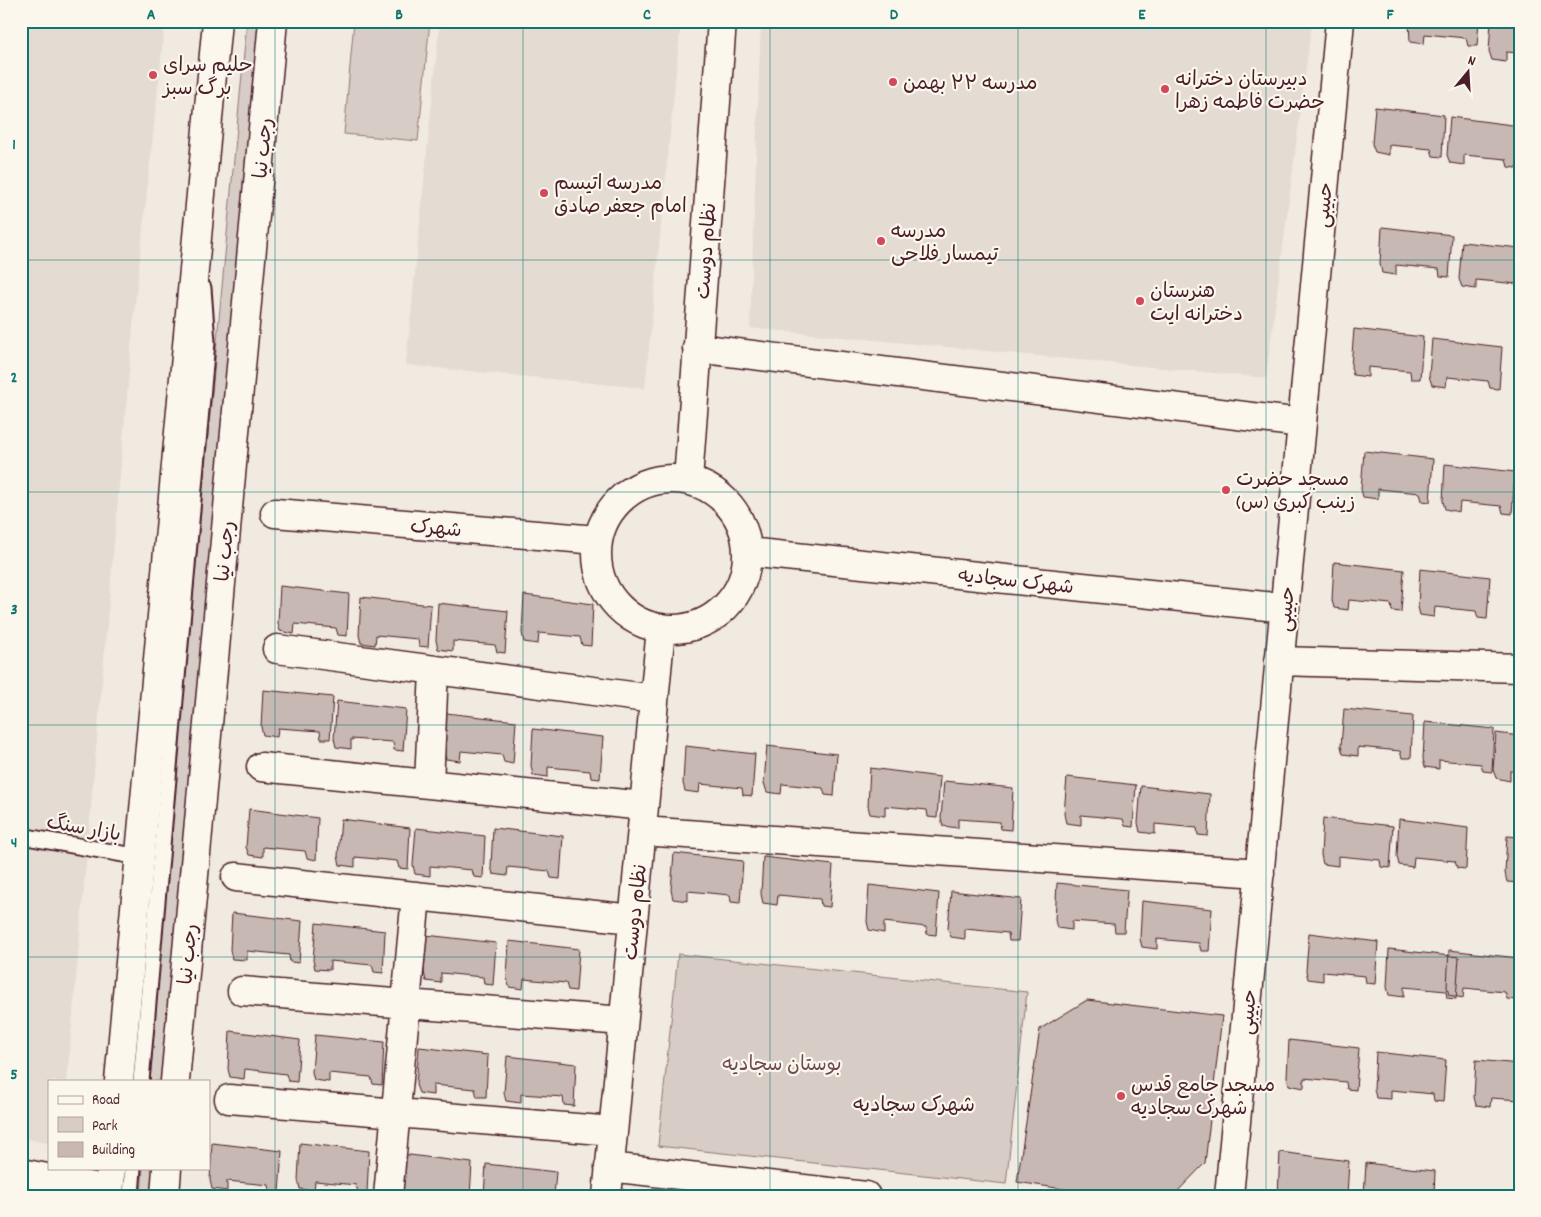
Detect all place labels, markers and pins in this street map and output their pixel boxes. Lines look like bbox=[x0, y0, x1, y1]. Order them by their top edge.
place label: حلیم سرای برگ سبز bbox=[161, 53, 253, 104]
place label: دبیرستان دخترانه حضرت فاطمه زهرا bbox=[1175, 67, 1325, 118]
marker: حلیم سرای برگ سبز bbox=[147, 69, 159, 81]
place label: مدرسه ۲۲ بهمن bbox=[903, 71, 1038, 99]
marker: مدرسه ۲۲ بهمن bbox=[887, 76, 899, 88]
marker: دبیرستان دخترانه حضرت فاطمه زهرا bbox=[1159, 83, 1171, 95]
place label: مدرسه اتیسم امام جعفر صادق bbox=[554, 171, 687, 222]
marker: مدرسه اتیسم امام جعفر صادق bbox=[538, 187, 550, 199]
place label: مدرسه تیمسار فلاحی bbox=[891, 219, 998, 270]
marker: مدرسه تیمسار فلاحی bbox=[875, 235, 887, 247]
place label: هنرستان دخترانه ایت bbox=[1150, 279, 1243, 330]
marker: هنرستان دخترانه ایت bbox=[1134, 295, 1146, 307]
place label: مسجد حضرت زینب کبری (س) bbox=[1236, 467, 1355, 518]
marker: مسجد حضرت زینب کبری (س) bbox=[1220, 484, 1232, 496]
place label: مسجد جامع قدس شهرک سجادیه bbox=[1131, 1073, 1275, 1124]
marker: مسجد جامع قدس شهرک سجادیه bbox=[1115, 1090, 1127, 1102]

